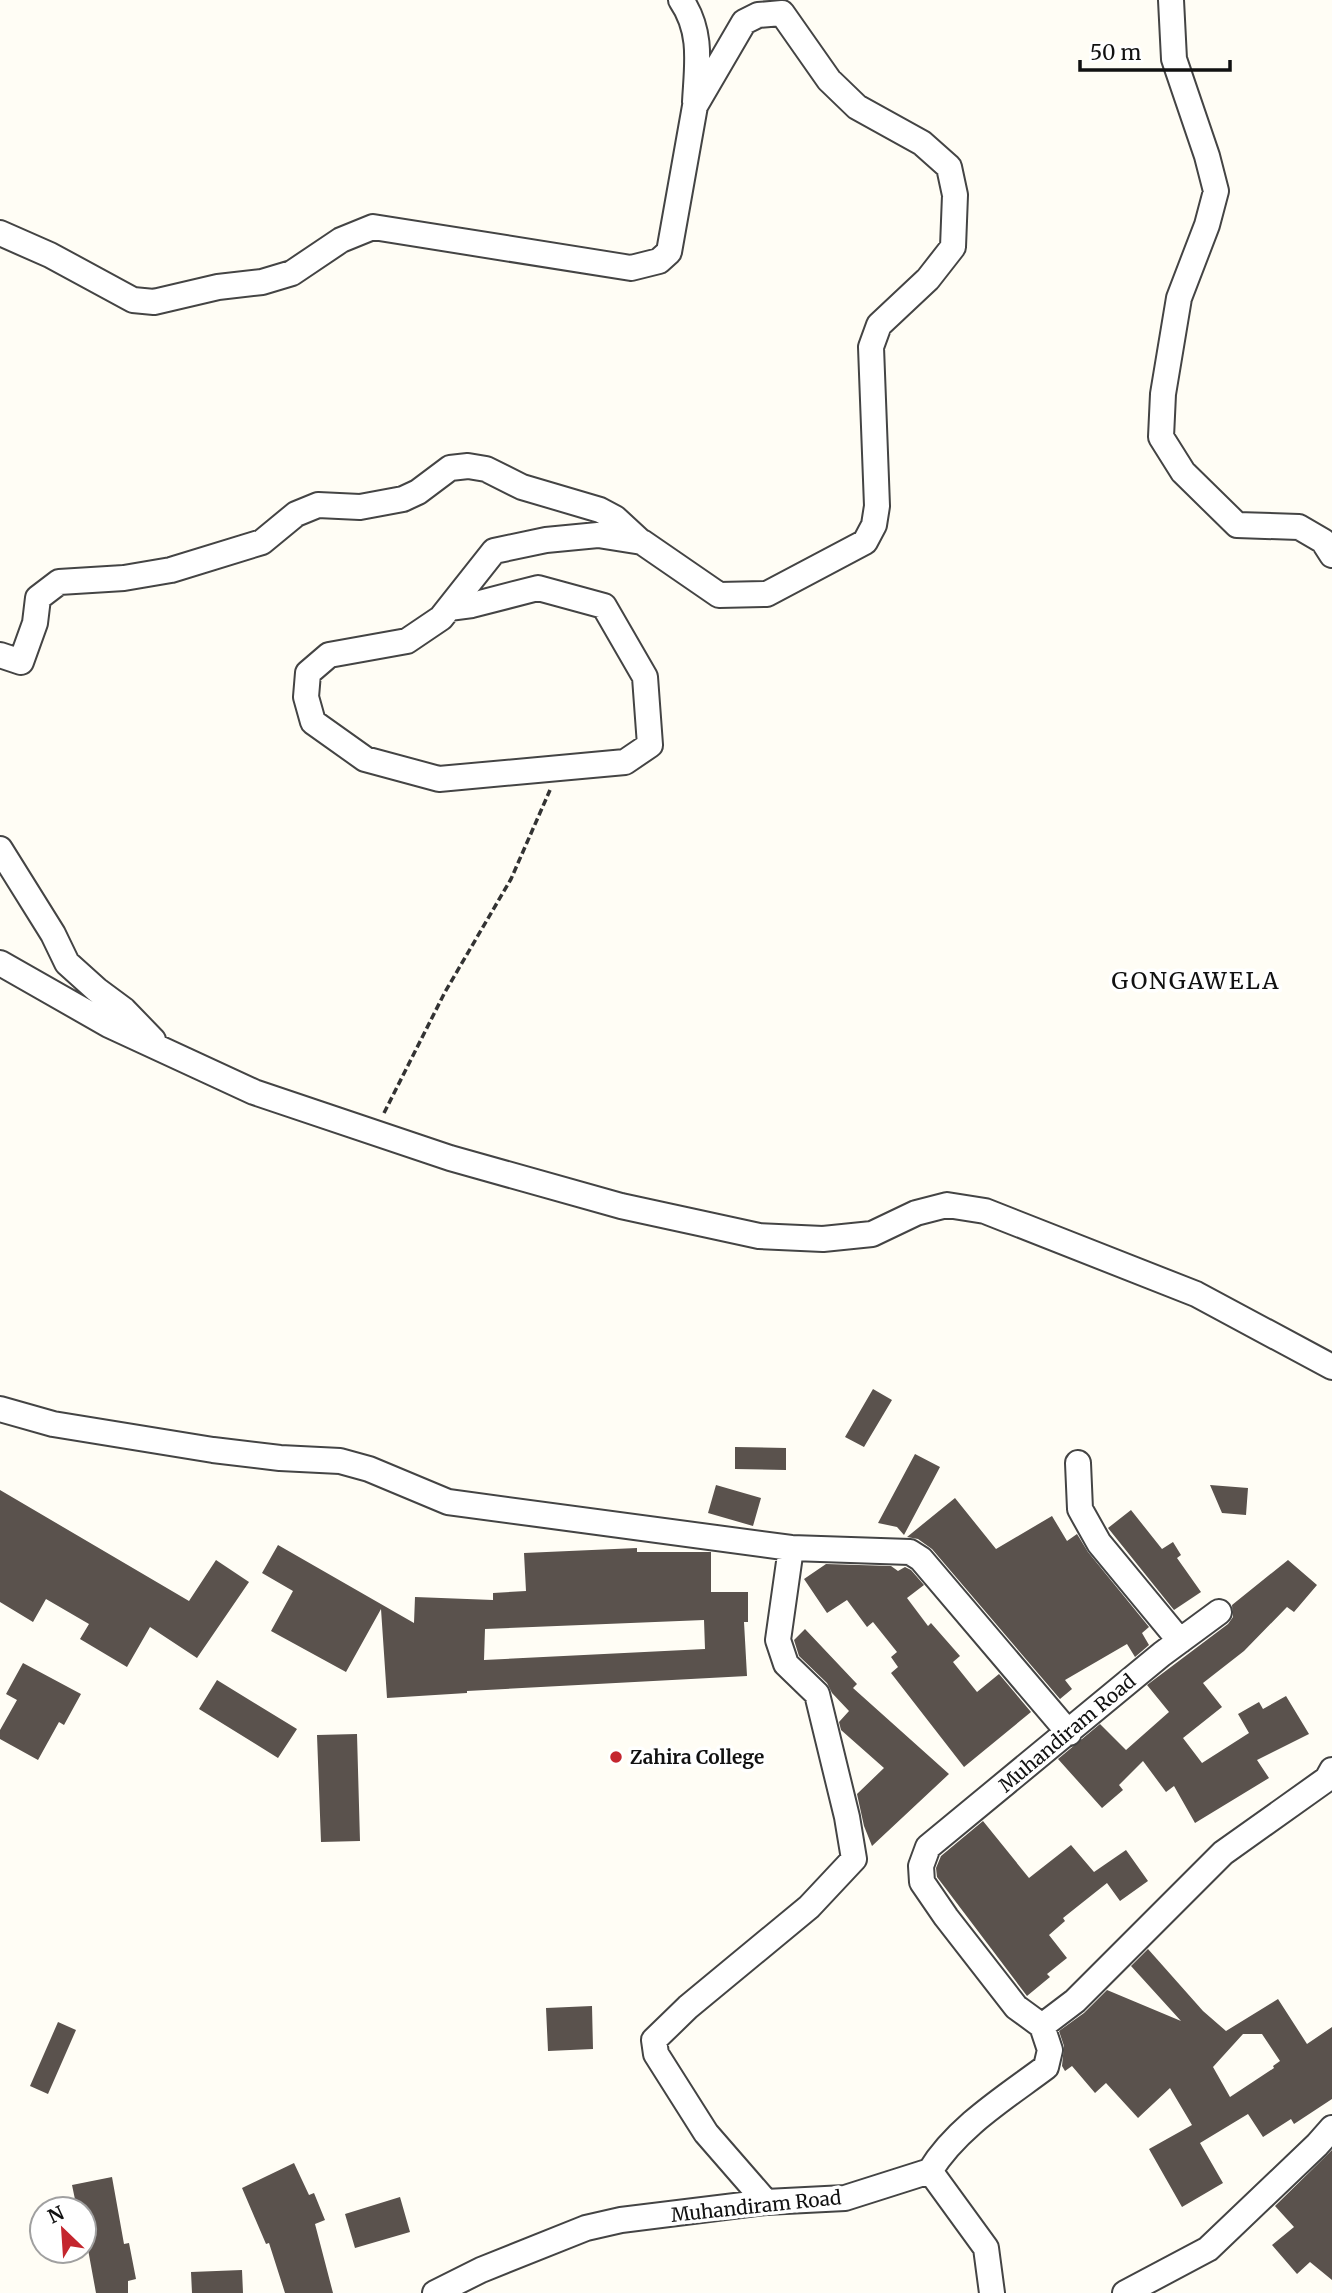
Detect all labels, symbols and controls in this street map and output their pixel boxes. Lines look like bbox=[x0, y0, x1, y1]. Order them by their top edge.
scale bar bbox=[1080, 28, 1230, 72]
text: 50 m bbox=[1090, 39, 1141, 66]
district label: GONGAWELA bbox=[1111, 966, 1281, 995]
street label: Muhandiram Road bbox=[994, 1669, 1140, 1797]
place label: Zahira College bbox=[630, 1745, 764, 1769]
marker: Zahira College bbox=[608, 1749, 624, 1765]
street label: Muhandiram Road bbox=[670, 2185, 842, 2227]
north arrow bbox=[28, 2195, 98, 2265]
text: N bbox=[44, 2201, 68, 2229]

